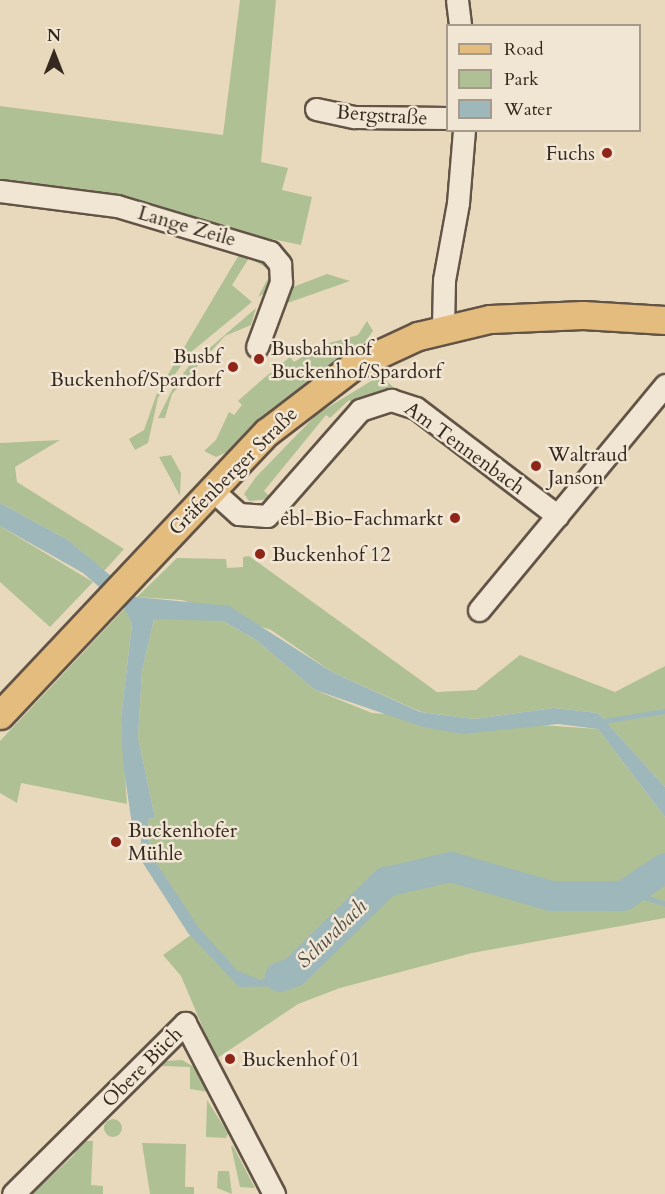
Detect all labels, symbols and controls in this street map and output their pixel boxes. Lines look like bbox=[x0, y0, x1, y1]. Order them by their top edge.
north arrow bbox=[24, 24, 84, 84]
legend bbox=[446, 24, 641, 132]
text: N bbox=[47, 25, 61, 47]
text: Road bbox=[504, 37, 544, 62]
text: Park bbox=[504, 67, 539, 92]
text: Water bbox=[504, 97, 552, 122]
street label: Bergstraße bbox=[336, 100, 428, 130]
place label: Fuchs bbox=[546, 141, 595, 165]
marker: Fuchs bbox=[600, 146, 614, 160]
street label: Lange Zeile bbox=[135, 201, 239, 251]
place label: Busbahnhof Buckenhof/Spardorf bbox=[271, 336, 442, 383]
place label: Busbf Buckenhof/Spardorf bbox=[50, 344, 221, 391]
marker: Busbahnhof Buckenhof/Spardorf bbox=[252, 352, 266, 366]
marker: Busbf Buckenhof/Spardorf bbox=[226, 360, 240, 374]
street label: Am Tennenbach bbox=[400, 396, 530, 500]
street label: Gräfenberger Straße bbox=[164, 402, 302, 540]
place label: Waltraud Janson bbox=[548, 442, 628, 489]
marker: Waltraud Janson bbox=[529, 459, 543, 473]
place label: ebl-Bio-Fachmarkt bbox=[280, 506, 443, 530]
marker: ebl-Bio-Fachmarkt bbox=[448, 511, 462, 525]
place label: Buckenhof 12 bbox=[272, 542, 391, 566]
marker: Buckenhof 12 bbox=[253, 547, 267, 561]
place label: Buckenhofer Mühle bbox=[128, 819, 237, 866]
marker: Buckenhofer Mühle bbox=[109, 835, 123, 849]
water label: Schwabach bbox=[292, 894, 372, 974]
street label: Obere Büch bbox=[97, 1022, 187, 1112]
place label: Buckenhof 01 bbox=[242, 1047, 361, 1071]
marker: Buckenhof 01 bbox=[223, 1052, 237, 1066]

